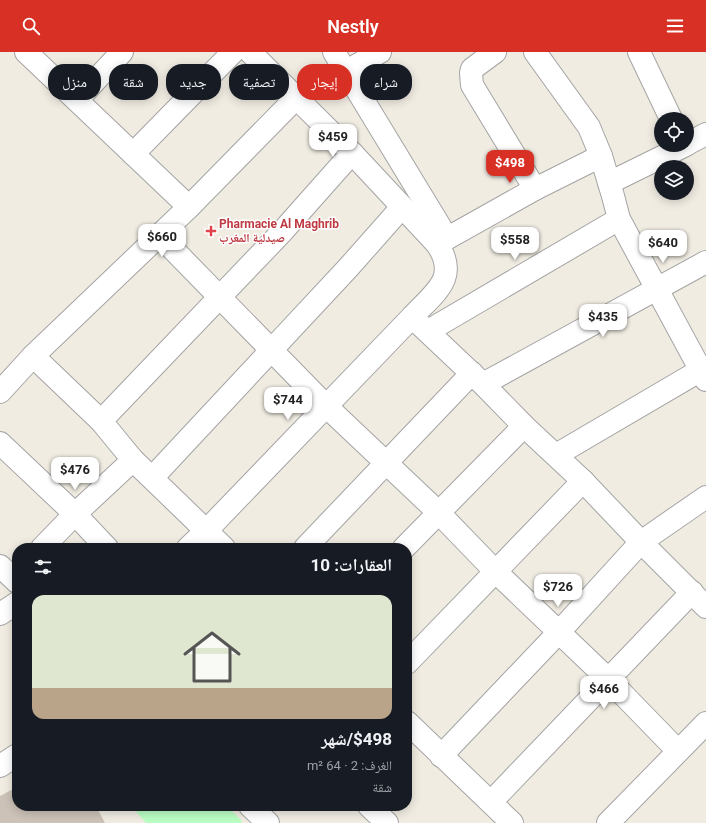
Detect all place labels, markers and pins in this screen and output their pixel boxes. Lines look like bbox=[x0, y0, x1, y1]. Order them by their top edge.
pin: $459 bbox=[309, 124, 357, 158]
pin: $498 bbox=[486, 150, 534, 184]
place label: Pharmacie Al Maghrib صيدلية المغرب bbox=[219, 217, 339, 245]
pin: $660 bbox=[138, 224, 186, 258]
marker: Pharmacie Al Maghrib صيدلية المغرب bbox=[206, 226, 216, 236]
pin: $558 bbox=[491, 227, 539, 261]
pin: $640 bbox=[639, 230, 687, 264]
pin: $435 bbox=[579, 304, 627, 338]
pin: $744 bbox=[264, 387, 312, 421]
pin: $476 bbox=[51, 457, 99, 491]
pin: $726 bbox=[534, 574, 582, 608]
pin: $466 bbox=[580, 676, 628, 710]

